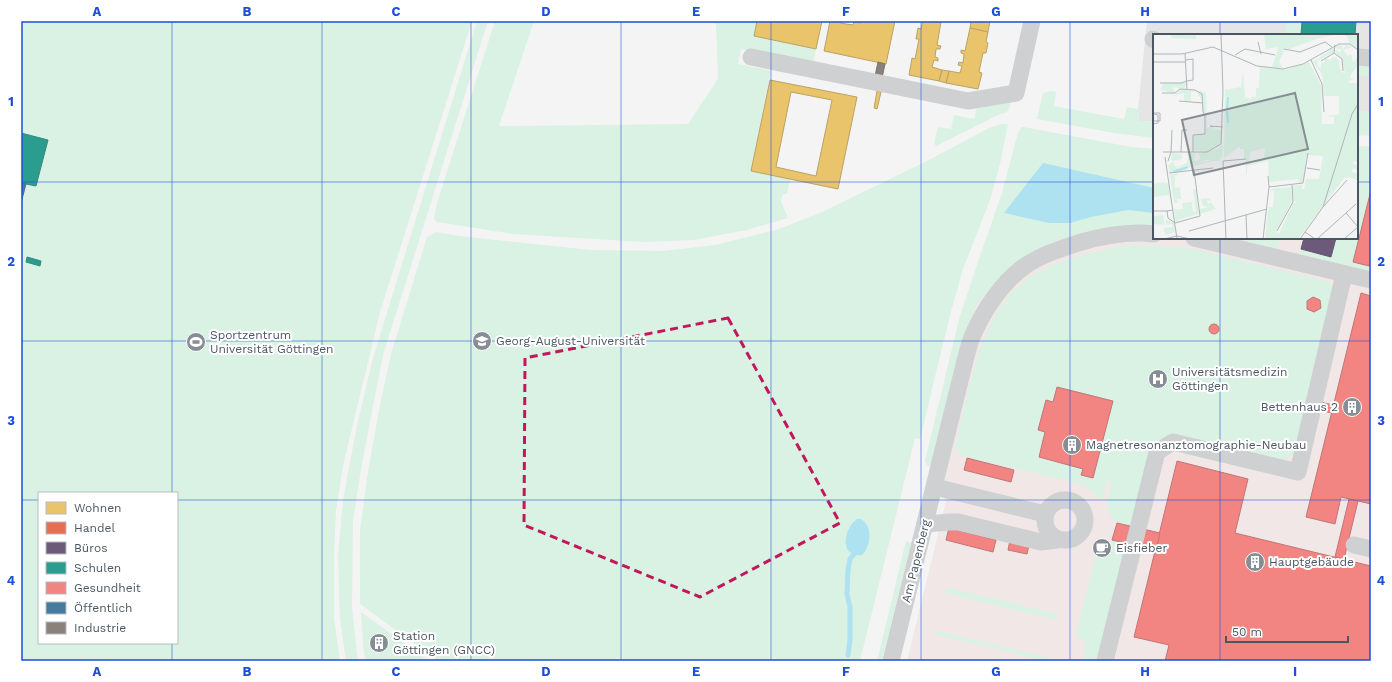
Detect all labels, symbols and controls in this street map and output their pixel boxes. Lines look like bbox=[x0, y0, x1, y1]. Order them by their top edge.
text: A bbox=[93, 4, 102, 19]
text: B bbox=[243, 4, 252, 19]
text: C bbox=[392, 4, 401, 19]
text: D bbox=[541, 4, 551, 19]
text: E bbox=[692, 4, 700, 19]
text: F bbox=[842, 4, 850, 19]
text: G bbox=[991, 4, 1001, 19]
text: H bbox=[1140, 4, 1150, 19]
text: I bbox=[1293, 4, 1297, 19]
inset map bbox=[1153, 34, 1358, 239]
text: 1 bbox=[8, 94, 14, 109]
text: 1 bbox=[1378, 94, 1384, 109]
text: 2 bbox=[7, 254, 15, 269]
text: 2 bbox=[1377, 254, 1385, 269]
place label: Sportzentrum Universität Göttingen bbox=[210, 328, 334, 356]
school or university icon: Georg-August-Universität bbox=[471, 330, 493, 352]
sports icon: Sportzentrum Universität Göttingen bbox=[185, 331, 207, 353]
place label: Georg-August-Universität bbox=[496, 334, 645, 348]
place label: Universitätsmedizin Göttingen bbox=[1172, 365, 1287, 393]
hospital icon: Universitätsmedizin Göttingen bbox=[1147, 368, 1169, 390]
building icon: Bettenhaus 2 bbox=[1341, 396, 1363, 418]
place label: Bettenhaus 2 bbox=[1261, 400, 1338, 414]
text: 3 bbox=[7, 413, 15, 428]
text: 3 bbox=[1377, 413, 1385, 428]
building icon: Magnetresonanztomographie-Neubau bbox=[1061, 434, 1083, 456]
place label: Magnetresonanztomographie-Neubau bbox=[1086, 438, 1306, 452]
legend bbox=[38, 492, 178, 644]
text: Wohnen bbox=[74, 501, 122, 515]
street label: Am Papenberg bbox=[899, 518, 933, 604]
text: Handel bbox=[74, 521, 115, 535]
cafe icon: Eisfieber bbox=[1091, 537, 1113, 559]
text: Büros bbox=[74, 541, 107, 555]
place label: Eisfieber bbox=[1116, 541, 1167, 555]
building icon: Hauptgebäude bbox=[1244, 551, 1266, 573]
place label: Hauptgebäude bbox=[1269, 555, 1354, 569]
text: Schulen bbox=[74, 561, 121, 575]
text: 4 bbox=[7, 573, 16, 588]
text: 4 bbox=[1377, 573, 1386, 588]
text: Gesundheit bbox=[74, 581, 141, 595]
text: Öffentlich bbox=[74, 601, 133, 615]
scale bar bbox=[1226, 618, 1348, 644]
text: Industrie bbox=[74, 621, 126, 635]
text: 50 m bbox=[1232, 625, 1262, 639]
place label: Station Göttingen (GNCC) bbox=[393, 629, 495, 657]
building icon: Station Göttingen (GNCC) bbox=[368, 632, 390, 654]
text: A bbox=[93, 664, 102, 679]
text: B bbox=[243, 664, 252, 679]
text: C bbox=[392, 664, 401, 679]
text: D bbox=[541, 664, 551, 679]
text: E bbox=[692, 664, 700, 679]
text: F bbox=[842, 664, 850, 679]
text: G bbox=[991, 664, 1001, 679]
text: H bbox=[1140, 664, 1150, 679]
text: I bbox=[1293, 664, 1297, 679]

